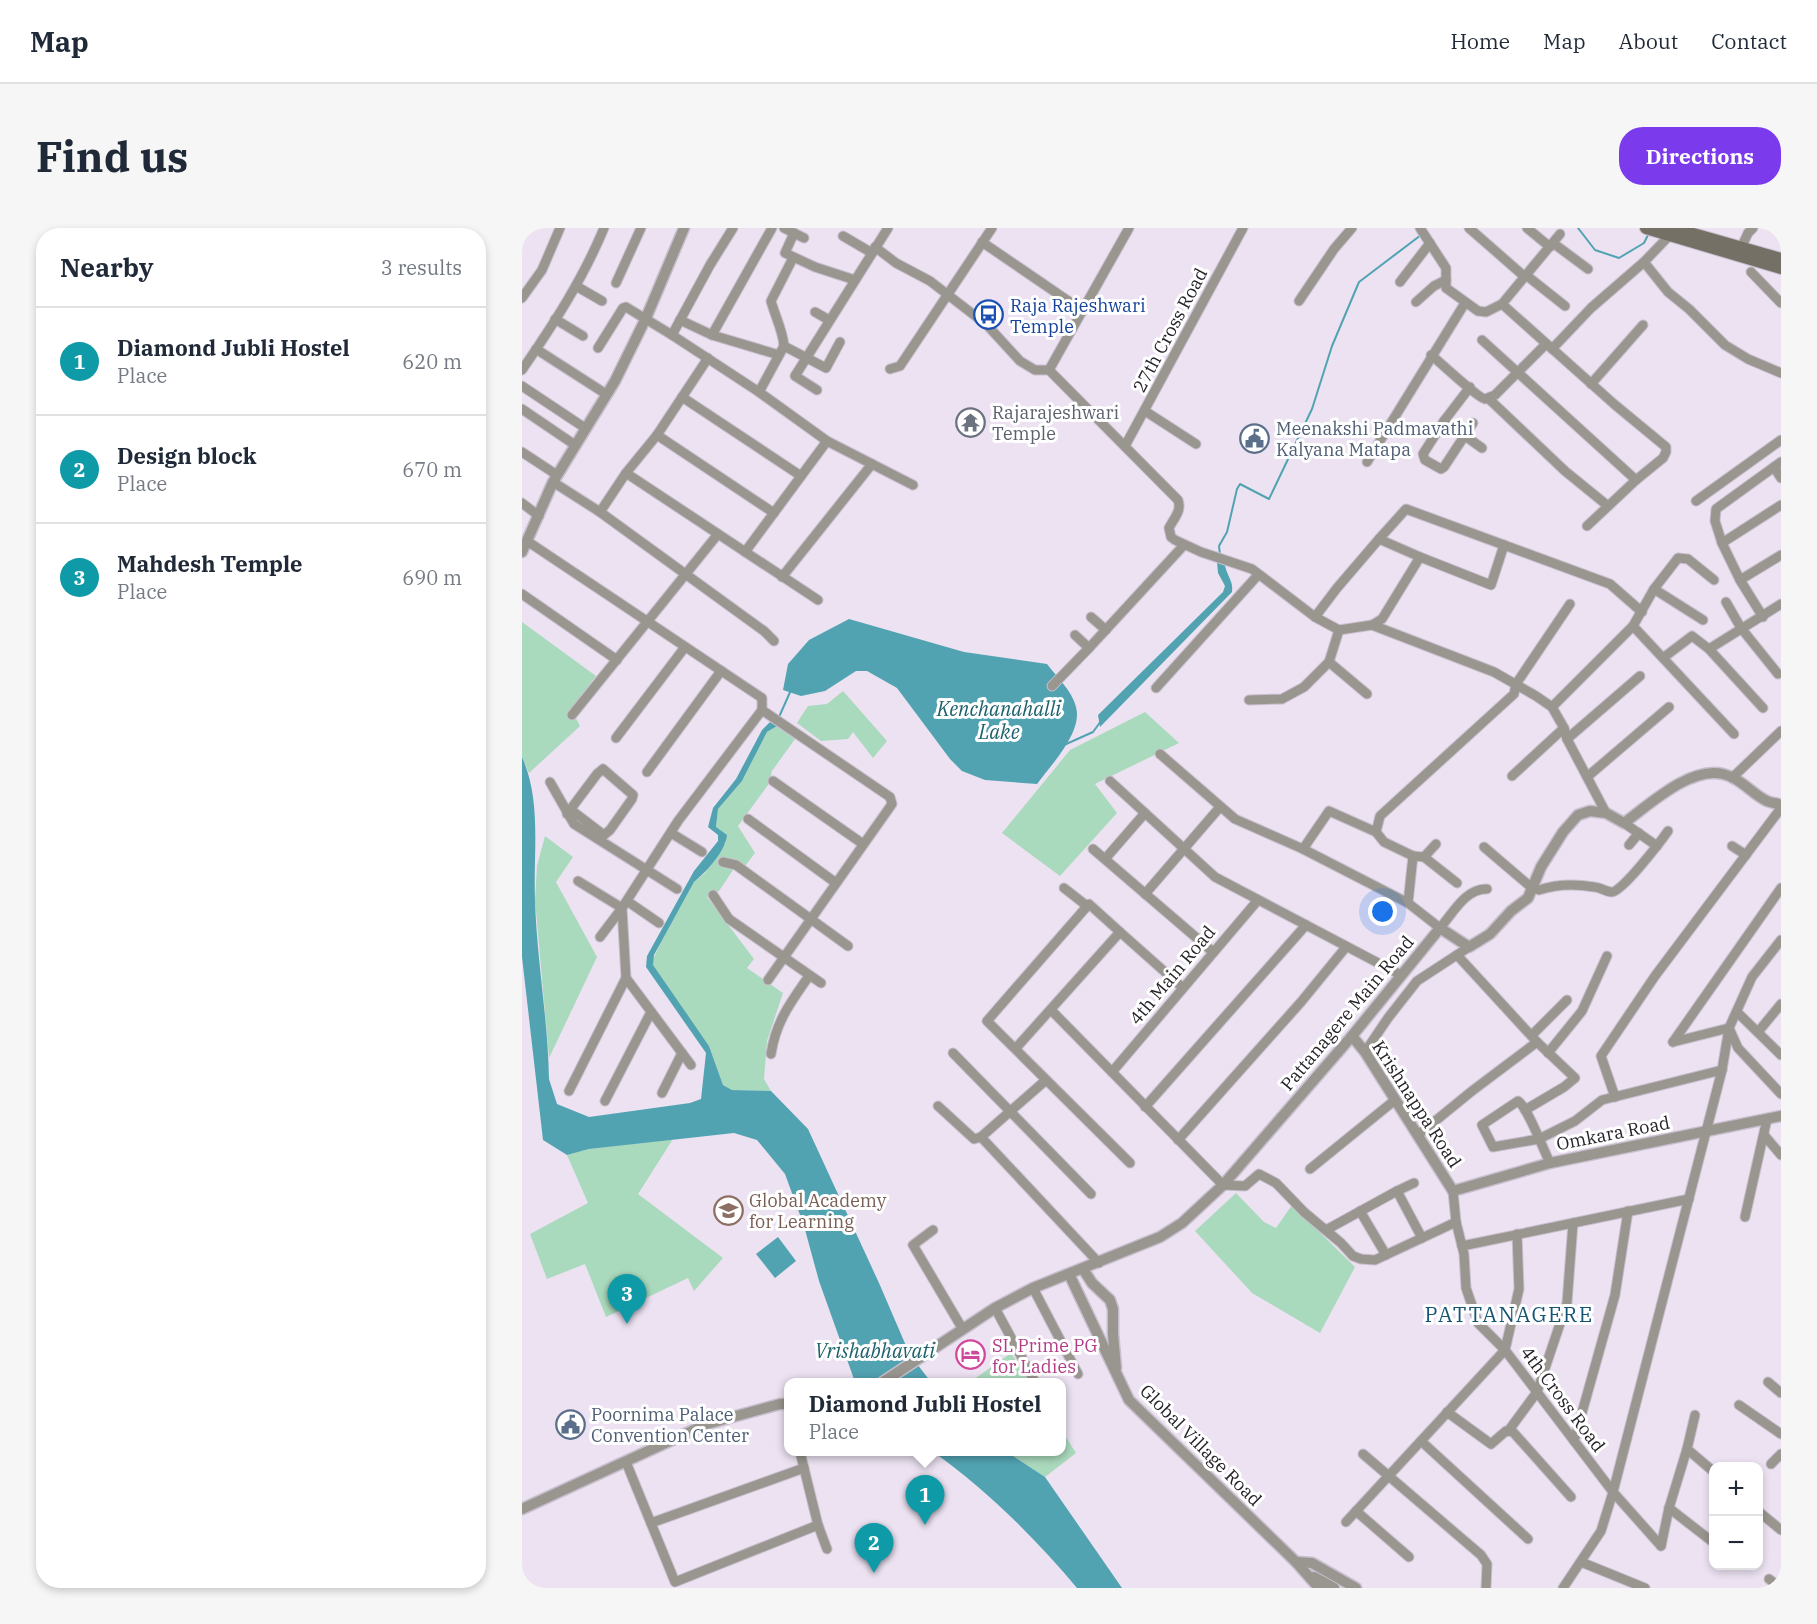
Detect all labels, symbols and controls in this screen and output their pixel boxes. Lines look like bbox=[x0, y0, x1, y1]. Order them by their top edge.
text: Map bbox=[30, 23, 89, 60]
text: Home bbox=[1450, 27, 1510, 55]
text: Map bbox=[1543, 27, 1586, 55]
text: About bbox=[1619, 27, 1678, 55]
text: Contact bbox=[1711, 27, 1787, 55]
button: Directions bbox=[1619, 127, 1781, 185]
text: Find us bbox=[36, 129, 188, 184]
text: Nearby bbox=[60, 250, 154, 284]
text: 3 results bbox=[381, 254, 462, 281]
street label: 27th Cross Road bbox=[1128, 264, 1212, 396]
place label: Raja Rajeshwari Temple bbox=[1010, 294, 1146, 338]
bus stop icon: Raja Rajeshwari Temple bbox=[973, 299, 1005, 331]
text: Diamond Jubli Hostel bbox=[117, 333, 350, 362]
text: 1 bbox=[74, 348, 86, 375]
text: 620 m bbox=[402, 348, 462, 375]
text: Place bbox=[117, 362, 167, 389]
place label: Rajarajeshwari Temple bbox=[992, 401, 1120, 445]
temple icon: Rajarajeshwari Temple bbox=[955, 406, 987, 438]
place label: Meenakshi Padmavathi Kalyana Matapa bbox=[1276, 417, 1474, 461]
public building icon: Meenakshi Padmavathi Kalyana Matapa bbox=[1239, 422, 1271, 454]
text: Design block bbox=[117, 441, 256, 470]
text: 2 bbox=[74, 456, 86, 483]
text: 670 m bbox=[402, 456, 462, 483]
text: Place bbox=[117, 470, 167, 497]
text: Mahdesh Temple bbox=[117, 549, 303, 578]
text: 3 bbox=[74, 564, 86, 591]
text: 690 m bbox=[402, 564, 462, 591]
text: Place bbox=[117, 578, 167, 605]
water label: Kenchanahalli Lake bbox=[936, 695, 1061, 745]
your location bbox=[1368, 897, 1397, 926]
street label: 4th Main Road bbox=[1124, 921, 1220, 1029]
street label: Pattanagere Main Road bbox=[1275, 931, 1419, 1095]
street label: Krishnappa Road bbox=[1367, 1036, 1467, 1172]
street label: Omkara Road bbox=[1554, 1111, 1672, 1155]
place label: Global Academy for Learning bbox=[749, 1189, 887, 1233]
school or university icon: Global Academy for Learning bbox=[712, 1194, 744, 1226]
pin: 3 bbox=[608, 1274, 646, 1324]
district label: PATTANAGERE bbox=[1424, 1300, 1594, 1328]
place label: SL Prime PG for Ladies bbox=[992, 1334, 1097, 1378]
water label: Vrishabhavati bbox=[815, 1337, 935, 1364]
hotel icon: SL Prime PG for Ladies bbox=[955, 1339, 987, 1371]
street label: 4th Cross Road bbox=[1516, 1341, 1610, 1457]
popup bbox=[784, 1378, 1066, 1456]
street label: Global Village Road bbox=[1135, 1379, 1267, 1511]
text: Diamond Jubli Hostel bbox=[809, 1389, 1041, 1418]
place label: Poornima Palace Convention Center bbox=[591, 1403, 749, 1447]
public building icon: Poornima Palace Convention Center bbox=[554, 1408, 586, 1440]
text: Place bbox=[809, 1418, 859, 1445]
map controls bbox=[1709, 1462, 1763, 1570]
button: + bbox=[1709, 1462, 1763, 1516]
pin: 1 bbox=[906, 1476, 944, 1525]
button: − bbox=[1709, 1516, 1763, 1570]
pin: 2 bbox=[854, 1524, 894, 1573]

